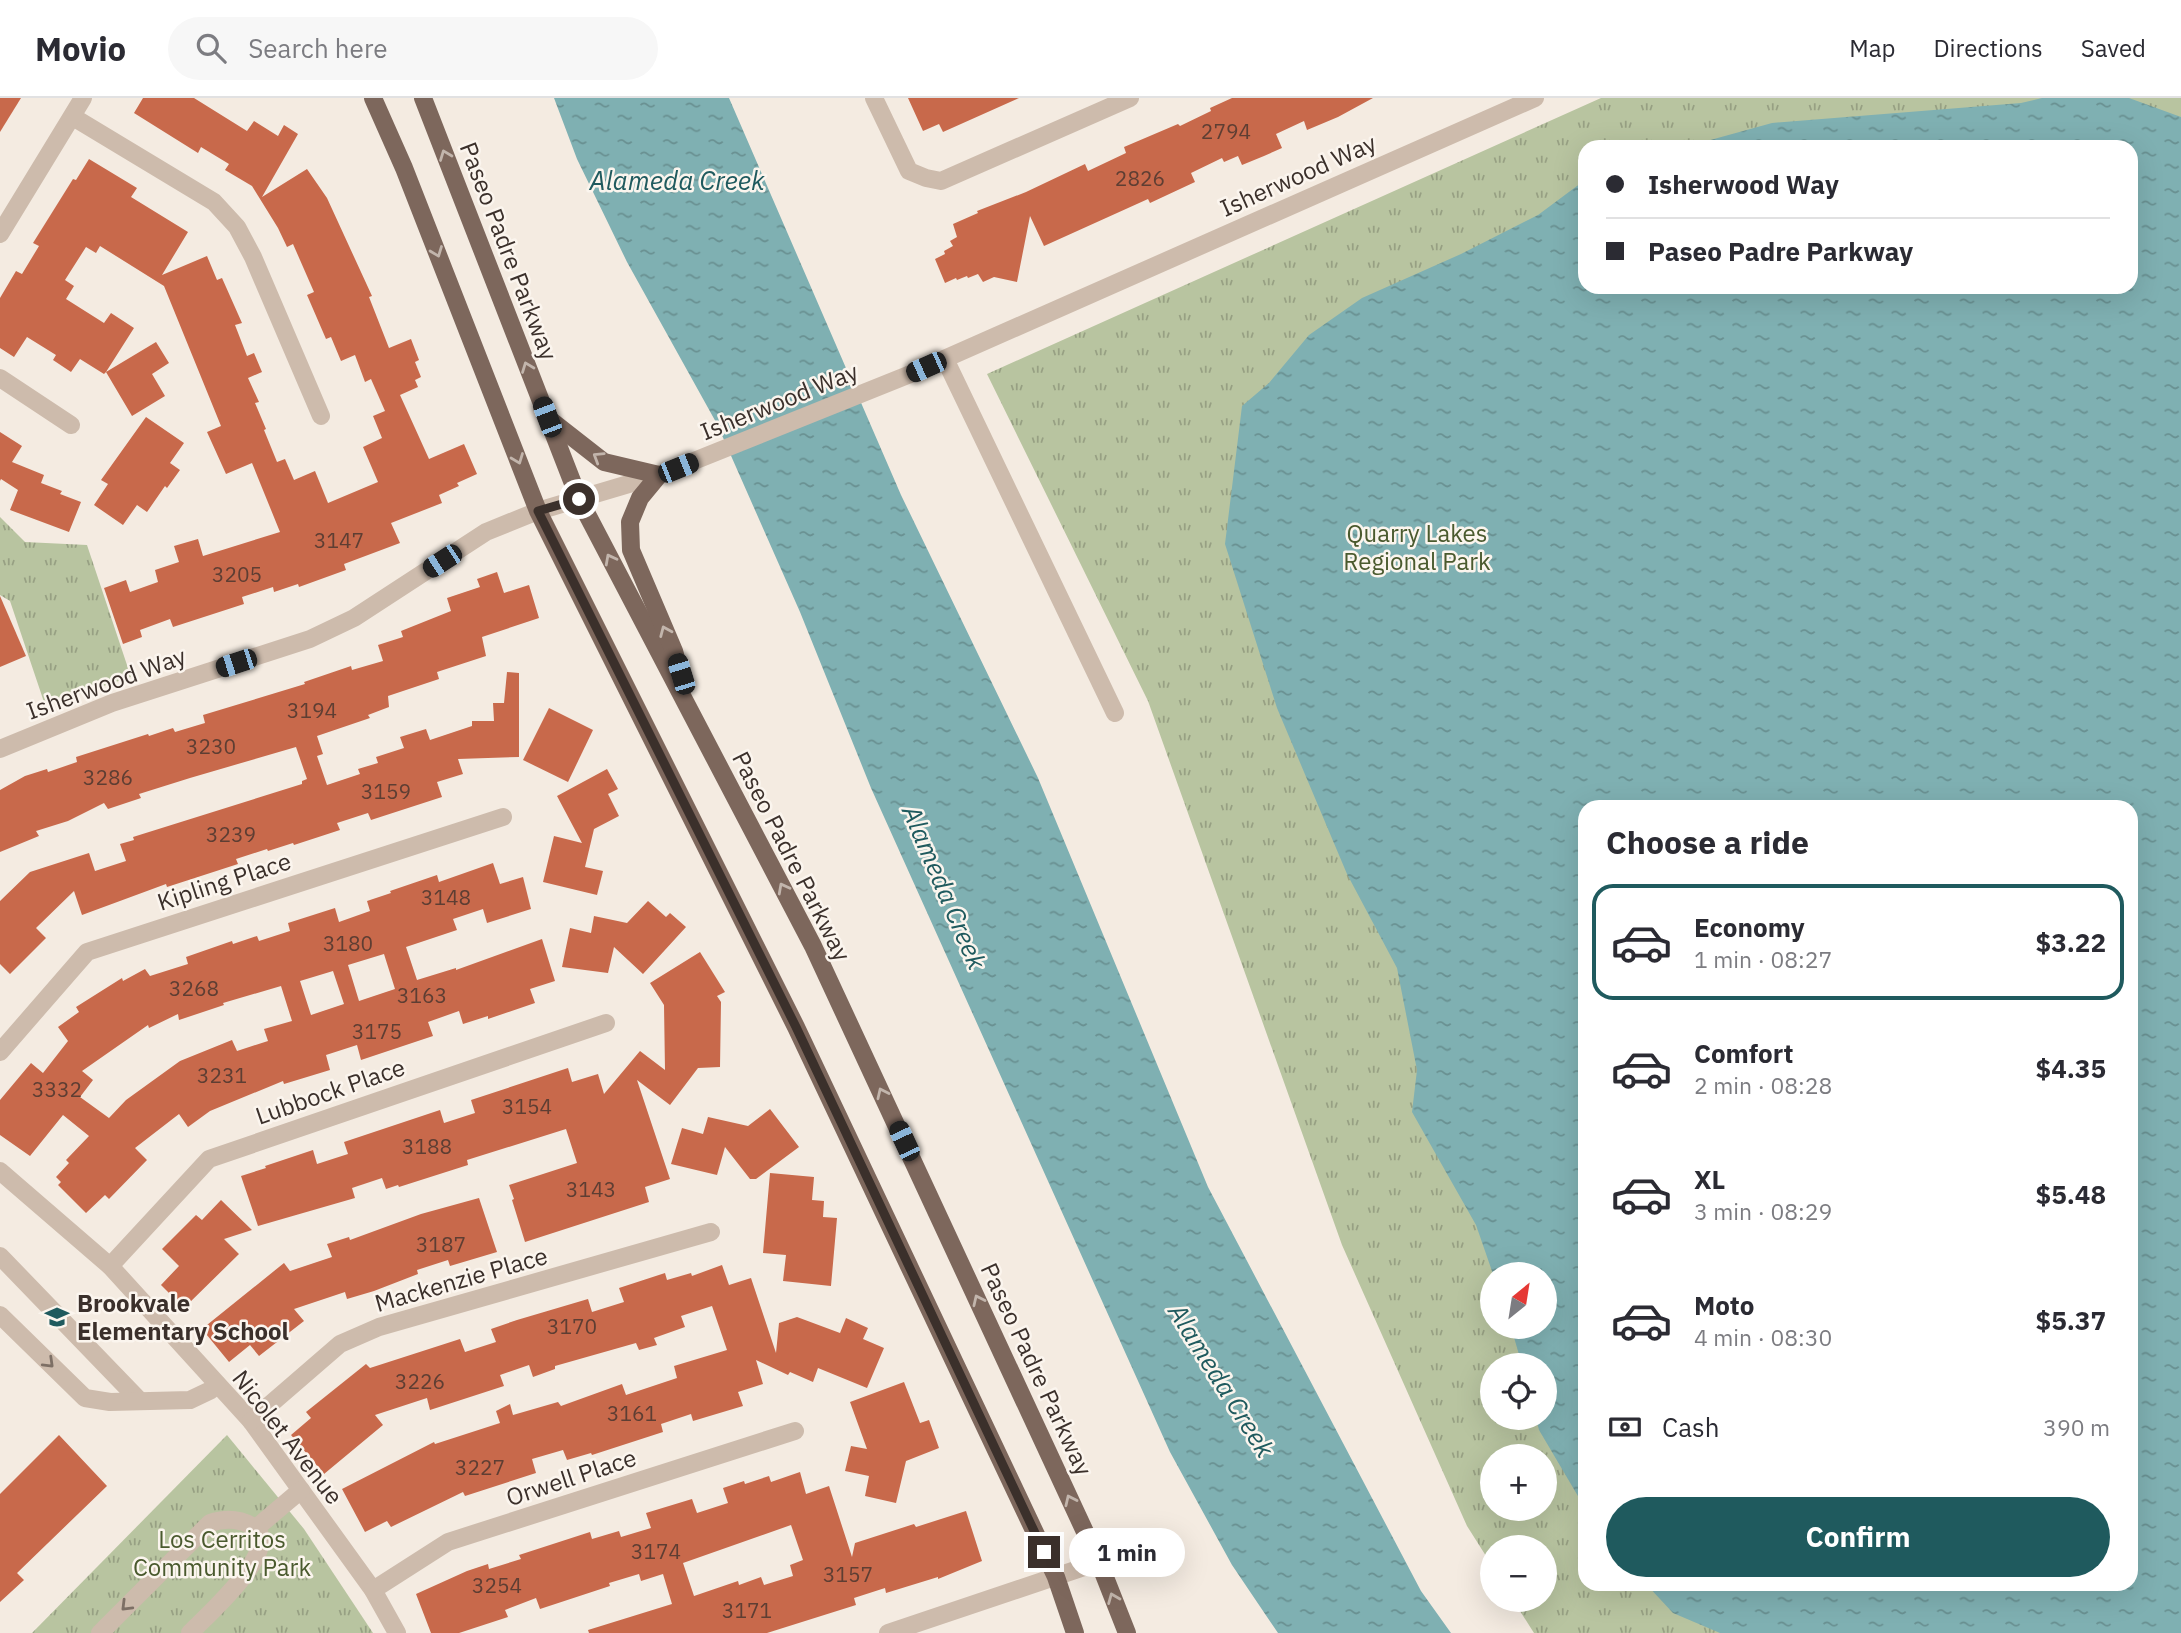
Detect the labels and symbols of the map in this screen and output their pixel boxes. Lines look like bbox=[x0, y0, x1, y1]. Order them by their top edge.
house number: 2794 bbox=[1201, 117, 1251, 145]
street label: Isherwood Way bbox=[1215, 126, 1381, 224]
street label: Paseo Padre Parkway bbox=[453, 137, 565, 365]
one-way arrow bbox=[440, 150, 454, 162]
water label: Alameda Creek bbox=[588, 163, 765, 197]
house number: 2826 bbox=[1115, 164, 1165, 192]
one-way arrow bbox=[428, 245, 442, 257]
car bbox=[903, 349, 950, 385]
street label: Isherwood Way bbox=[695, 355, 863, 447]
one-way arrow bbox=[522, 362, 536, 374]
car bbox=[530, 394, 565, 440]
car bbox=[655, 450, 702, 486]
one-way arrow bbox=[509, 452, 523, 464]
one-way arrow bbox=[592, 453, 605, 466]
route start bbox=[563, 483, 595, 515]
park label: Quarry Lakes Regional Park bbox=[1343, 517, 1491, 577]
house number: 3147 bbox=[314, 526, 364, 554]
car bbox=[419, 541, 466, 581]
one-way arrow bbox=[605, 554, 618, 566]
house number: 3205 bbox=[212, 560, 262, 588]
one-way arrow bbox=[660, 626, 674, 638]
street label: Isherwood Way bbox=[22, 639, 190, 727]
car bbox=[213, 647, 260, 679]
car bbox=[665, 651, 698, 697]
house number: 3194 bbox=[287, 696, 337, 724]
house number: 3230 bbox=[186, 732, 236, 760]
street label: Paseo Padre Parkway bbox=[725, 746, 859, 966]
house number: 3286 bbox=[83, 763, 133, 791]
house number: 3159 bbox=[361, 777, 411, 805]
water label: Alameda Creek bbox=[895, 799, 995, 975]
house number: 3239 bbox=[206, 820, 256, 848]
street label: Kipling Place bbox=[153, 844, 295, 918]
house number: 3148 bbox=[421, 883, 471, 911]
one-way arrow bbox=[778, 883, 791, 896]
house number: 3180 bbox=[323, 929, 373, 957]
house number: 3268 bbox=[169, 974, 219, 1002]
house number: 3163 bbox=[397, 981, 447, 1009]
house number: 3175 bbox=[352, 1017, 402, 1045]
street label: Lubbock Place bbox=[251, 1050, 409, 1132]
house number: 3231 bbox=[197, 1061, 247, 1089]
house number: 3332 bbox=[32, 1075, 82, 1103]
one-way arrow bbox=[876, 1088, 890, 1100]
house number: 3154 bbox=[502, 1092, 552, 1120]
car bbox=[886, 1118, 923, 1164]
house number: 3188 bbox=[402, 1132, 452, 1160]
house number: 3143 bbox=[566, 1175, 616, 1203]
house number: 3187 bbox=[416, 1230, 466, 1258]
street label: Mackenzie Place bbox=[371, 1239, 551, 1319]
street label: Paseo Padre Parkway bbox=[974, 1258, 1100, 1481]
north arrow bbox=[1480, 1262, 1558, 1339]
place label: Brookvale Elementary School bbox=[77, 1287, 289, 1347]
one-way arrow bbox=[972, 1294, 986, 1307]
water label: Alameda Creek bbox=[1161, 1296, 1283, 1464]
school or university icon: Brookvale Elementary School bbox=[43, 1303, 71, 1331]
house number: 3170 bbox=[547, 1312, 597, 1340]
one-way arrow bbox=[41, 1354, 54, 1367]
street label: Nicolet Avenue bbox=[225, 1363, 351, 1511]
house number: 3226 bbox=[395, 1367, 445, 1395]
house number: 3161 bbox=[607, 1399, 657, 1427]
street label: Orwell Place bbox=[502, 1441, 640, 1513]
house number: 3227 bbox=[455, 1453, 505, 1481]
one-way arrow bbox=[1065, 1495, 1079, 1507]
park label: Los Cerritos Community Park bbox=[133, 1523, 311, 1583]
callout: 1 min bbox=[1068, 1528, 1184, 1576]
route end bbox=[1028, 1536, 1060, 1568]
house number: 3174 bbox=[631, 1537, 681, 1565]
house number: 3157 bbox=[823, 1560, 873, 1588]
house number: 3254 bbox=[472, 1571, 522, 1599]
one-way arrow bbox=[1108, 1592, 1122, 1604]
house number: 3171 bbox=[722, 1596, 772, 1624]
one-way arrow bbox=[122, 1598, 135, 1611]

